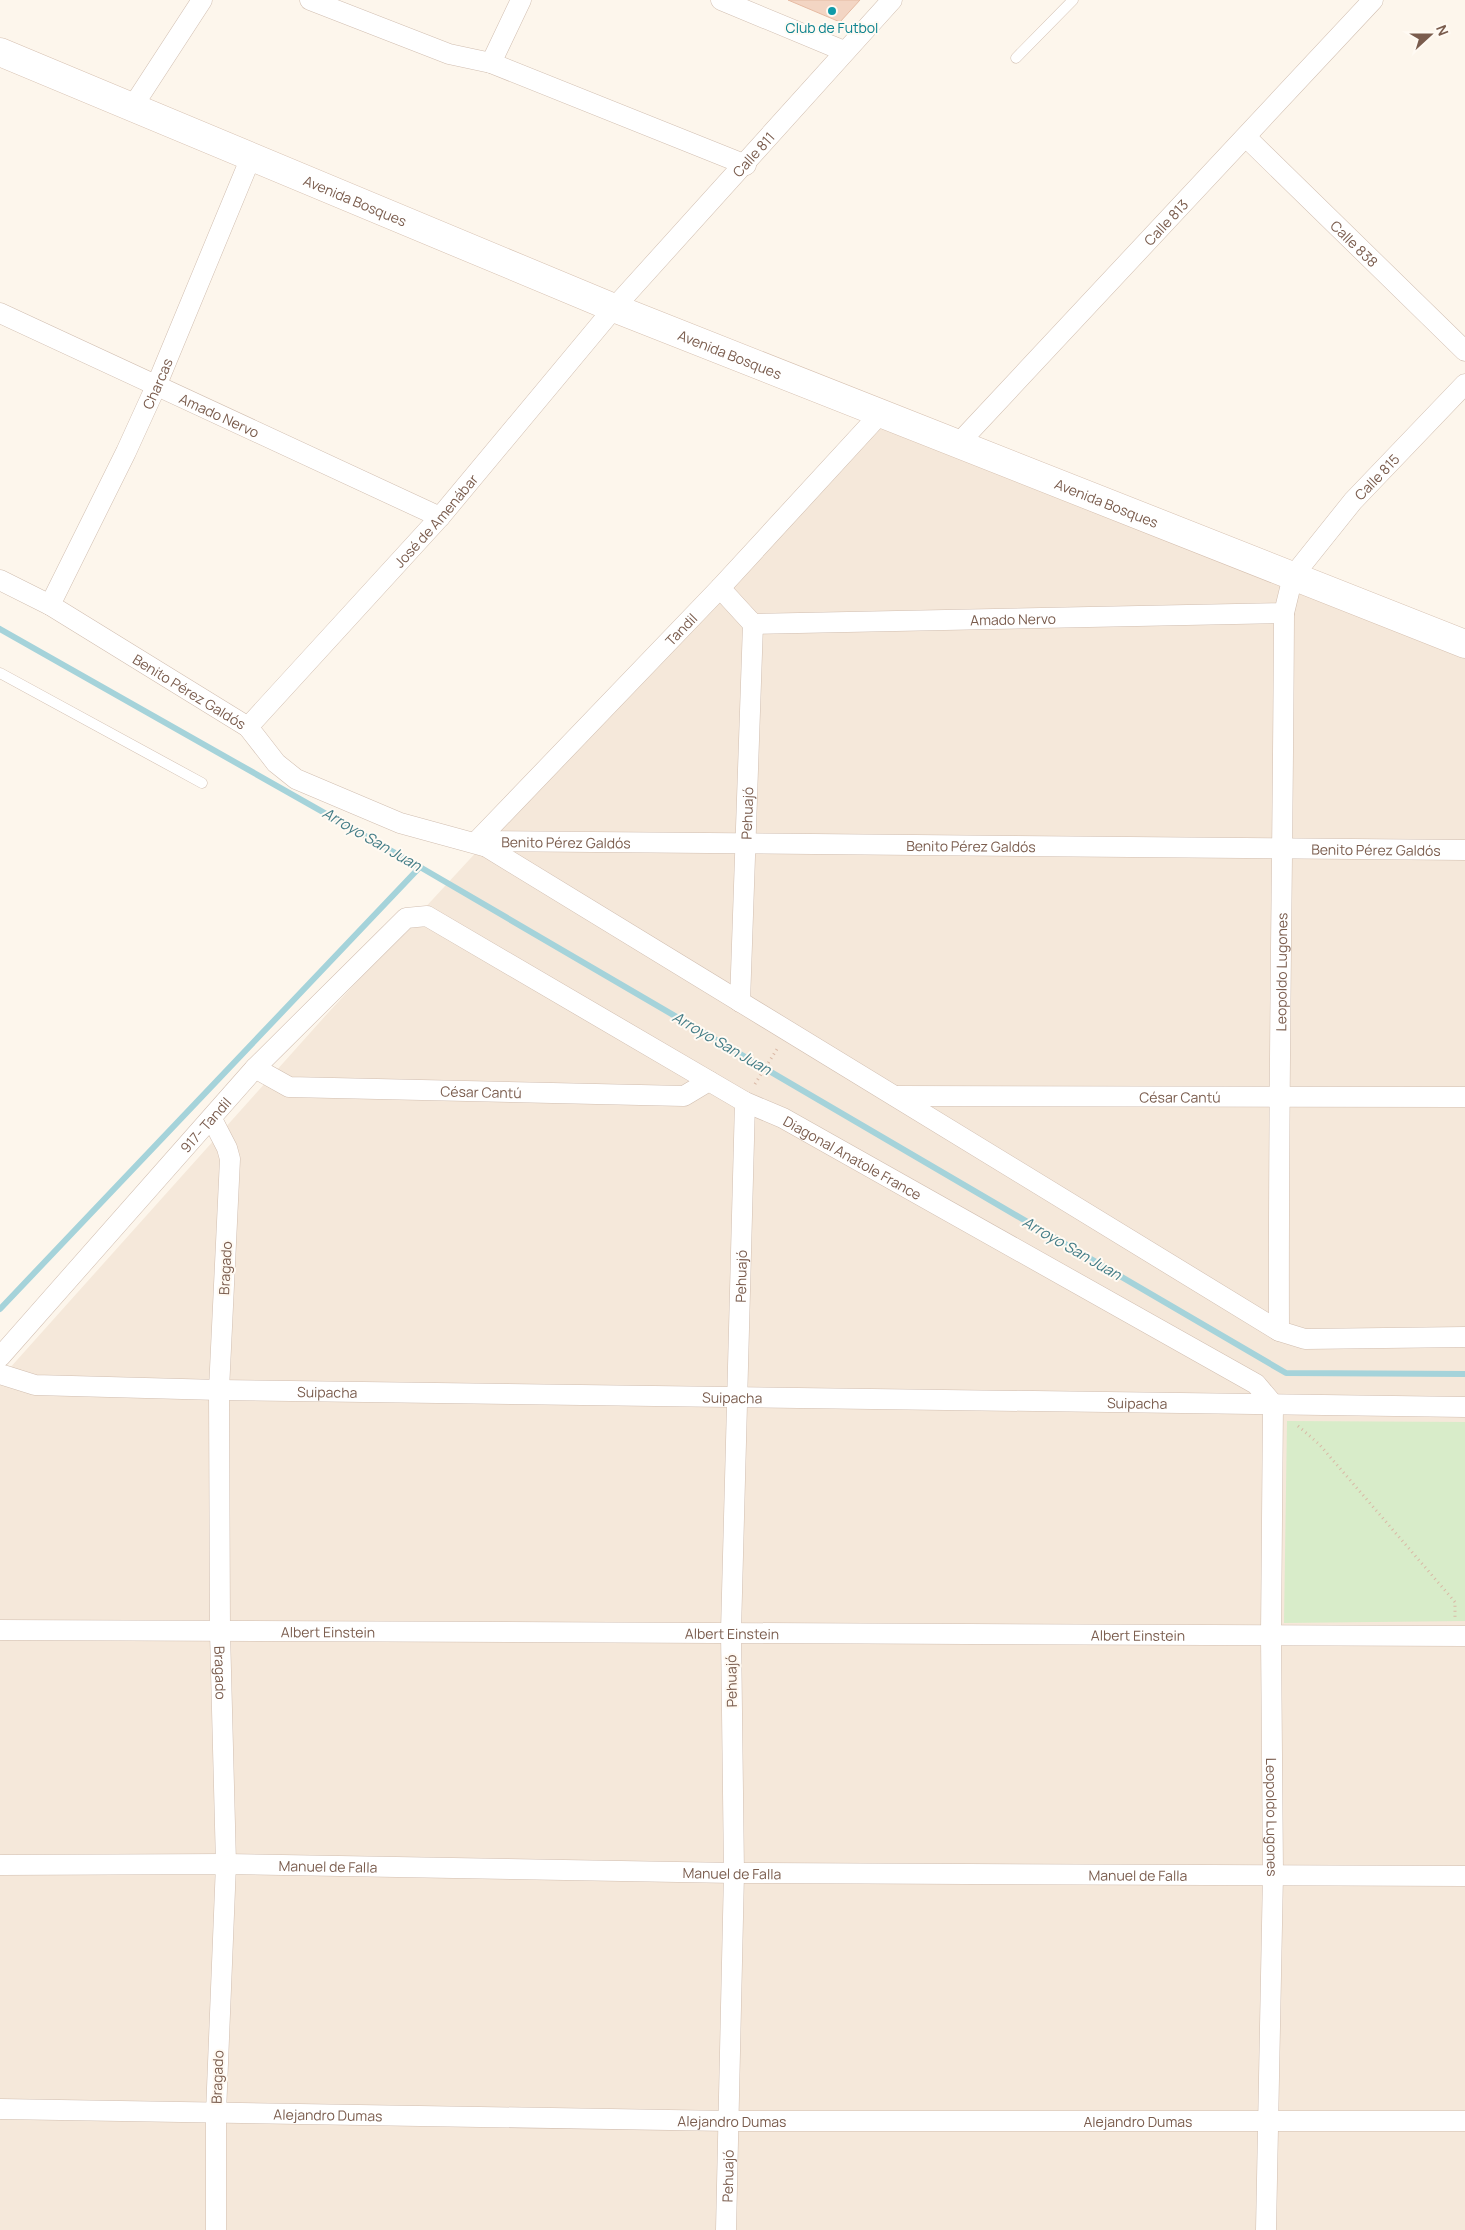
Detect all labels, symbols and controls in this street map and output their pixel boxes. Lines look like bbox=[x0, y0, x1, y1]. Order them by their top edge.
marker: Club de Futbol bbox=[826, 5, 838, 17]
north arrow bbox=[1405, 10, 1455, 60]
place label: Club de Futbol bbox=[786, 18, 878, 37]
text: N bbox=[1432, 22, 1453, 38]
street label: Calle 811 bbox=[728, 127, 778, 181]
street label: Avenida Bosques bbox=[301, 170, 410, 230]
street label: Calle 813 bbox=[1139, 195, 1192, 249]
street label: Calle 838 bbox=[1327, 216, 1383, 271]
street label: Avenida Bosques bbox=[675, 325, 785, 383]
street label: Charcas bbox=[137, 355, 176, 412]
street label: Amado Nervo bbox=[177, 388, 263, 441]
street label: Calle 815 bbox=[1350, 449, 1403, 504]
street label: José de Amenábar bbox=[389, 470, 482, 571]
street label: Avenida Bosques bbox=[1052, 474, 1161, 532]
street label: Amado Nervo bbox=[970, 608, 1056, 629]
street label: Tandil bbox=[661, 609, 701, 649]
street label: Benito Pérez Galdós bbox=[130, 649, 250, 733]
street label: Pehuajó bbox=[736, 786, 757, 840]
water label: Arroyo San Juan bbox=[319, 802, 426, 876]
street label: Benito Pérez Galdós bbox=[501, 832, 631, 852]
street label: Benito Pérez Galdós bbox=[906, 835, 1036, 856]
street label: Benito Pérez Galdós bbox=[1311, 839, 1441, 859]
street label: Leopoldo Lugones bbox=[1271, 913, 1291, 1031]
water label: Arroyo San Juan bbox=[669, 1006, 776, 1080]
street label: César Cantú bbox=[440, 1081, 522, 1102]
street label: César Cantú bbox=[1139, 1087, 1221, 1106]
street label: 917- Tandil bbox=[175, 1093, 235, 1156]
street label: Diagonal Anatole France bbox=[780, 1111, 925, 1204]
water label: Arroyo San Juan bbox=[1019, 1211, 1126, 1285]
street label: Bragado bbox=[214, 1241, 236, 1295]
street label: Pehuajó bbox=[730, 1250, 751, 1303]
street label: Suipacha bbox=[297, 1382, 357, 1401]
street label: Suipacha bbox=[702, 1387, 762, 1407]
street label: Suipacha bbox=[1107, 1393, 1167, 1412]
street label: Albert Einstein bbox=[281, 1622, 375, 1641]
street label: Albert Einstein bbox=[685, 1623, 779, 1643]
street label: Albert Einstein bbox=[1091, 1625, 1185, 1644]
street label: Bragado bbox=[211, 1646, 231, 1700]
street label: Pehuajó bbox=[721, 1654, 741, 1708]
street label: Leopoldo Lugones bbox=[1263, 1758, 1283, 1877]
street label: Manuel de Falla bbox=[278, 1855, 377, 1876]
street label: Manuel de Falla bbox=[682, 1863, 781, 1883]
street label: Manuel de Falla bbox=[1089, 1865, 1187, 1884]
street label: Bragado bbox=[207, 2050, 227, 2104]
street label: Alejandro Dumas bbox=[273, 2104, 383, 2125]
street label: Alejandro Dumas bbox=[677, 2111, 786, 2131]
street label: Alejandro Dumas bbox=[1083, 2112, 1192, 2131]
street label: Pehuajó bbox=[717, 2149, 737, 2203]

